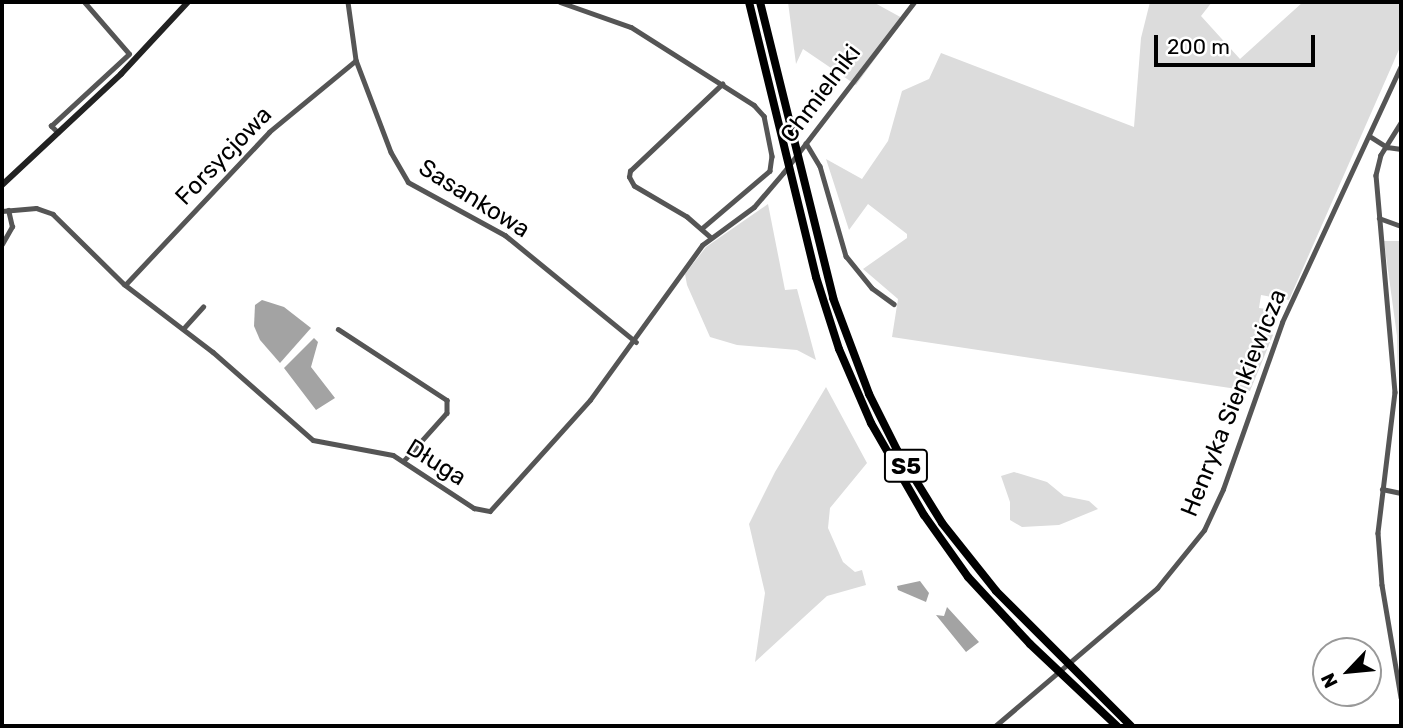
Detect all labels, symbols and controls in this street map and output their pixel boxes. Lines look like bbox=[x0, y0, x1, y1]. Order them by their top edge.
scale bar bbox=[1158, 21, 1319, 65]
text: 200 m bbox=[1167, 34, 1230, 59]
street label: Chmielniki bbox=[775, 39, 867, 149]
street label: Forsycjowa bbox=[170, 101, 278, 211]
street label: Sasankowa bbox=[413, 154, 535, 244]
street label: Henryka Sienkiewicza bbox=[1175, 285, 1293, 521]
street label: Długa bbox=[401, 434, 471, 492]
road number: S5 bbox=[883, 446, 929, 486]
north arrow bbox=[1312, 637, 1382, 707]
text: N bbox=[1316, 669, 1343, 692]

